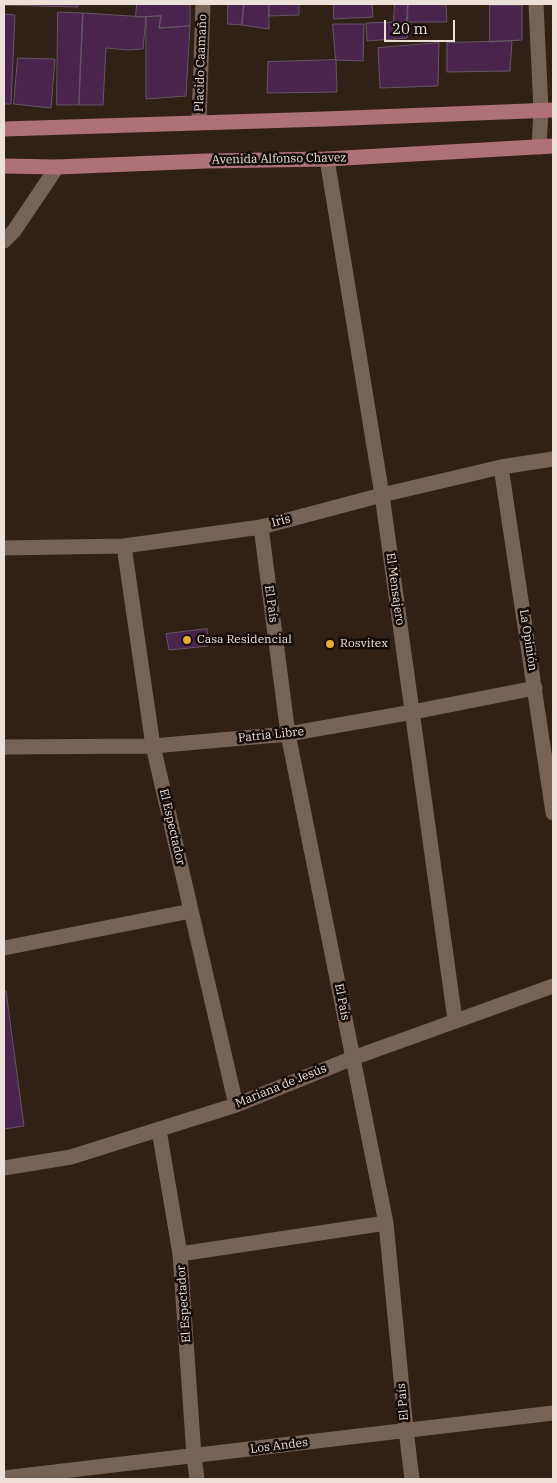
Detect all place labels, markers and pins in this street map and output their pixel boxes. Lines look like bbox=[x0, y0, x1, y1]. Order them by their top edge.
place label: Casa Residencial bbox=[197, 633, 292, 647]
marker: Casa Residencial bbox=[181, 634, 193, 646]
place label: Rosvitex bbox=[340, 637, 388, 651]
marker: Rosvitex bbox=[324, 638, 336, 650]

